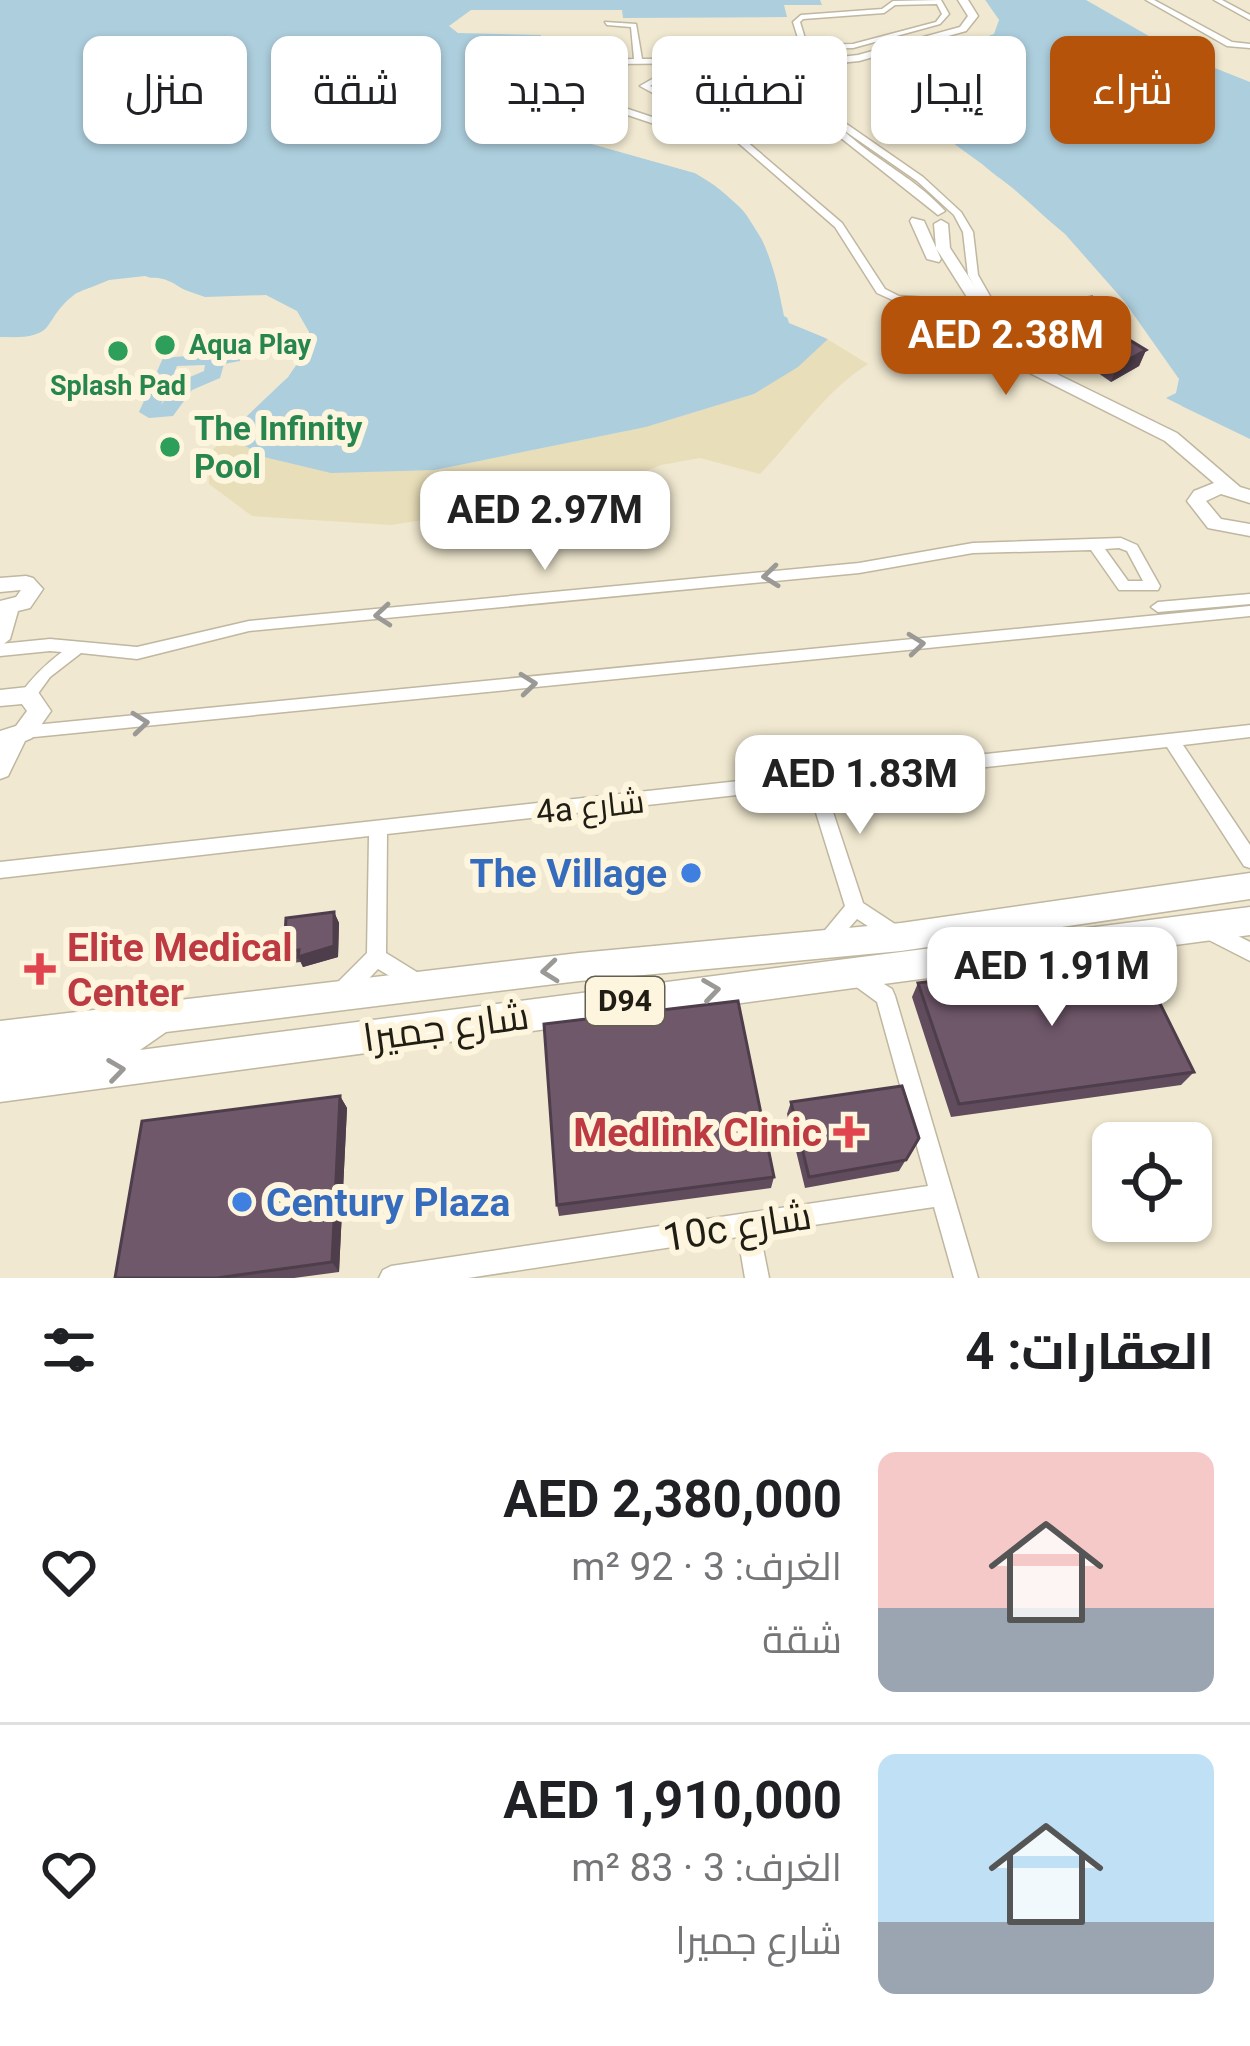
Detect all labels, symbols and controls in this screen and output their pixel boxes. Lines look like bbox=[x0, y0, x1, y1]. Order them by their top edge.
chip: منزل bbox=[83, 36, 247, 144]
chip: شقة bbox=[271, 36, 441, 144]
chip: جديد bbox=[465, 36, 628, 144]
chip: تصفية bbox=[652, 36, 847, 144]
chip: إيجار bbox=[871, 36, 1026, 144]
chip: شراء bbox=[1050, 36, 1215, 144]
pin: AED 2.38M bbox=[869, 296, 1143, 398]
text: AED 2.38M bbox=[908, 312, 1104, 358]
place label: Aqua Play bbox=[189, 329, 311, 361]
marker: Aqua Play bbox=[152, 332, 178, 358]
marker: Splash Pad bbox=[105, 338, 131, 364]
place label: Splash Pad bbox=[50, 370, 186, 402]
place label: The Infinity Pool bbox=[194, 409, 363, 486]
marker: The Infinity Pool bbox=[157, 434, 183, 460]
pin: AED 2.97M bbox=[408, 471, 682, 573]
text: AED 2.97M bbox=[447, 487, 643, 533]
one-way arrow bbox=[761, 563, 780, 588]
one-way arrow bbox=[373, 602, 392, 627]
one-way arrow bbox=[907, 632, 926, 657]
one-way arrow bbox=[518, 671, 538, 697]
one-way arrow bbox=[131, 711, 150, 736]
pin: AED 1.83M bbox=[723, 735, 997, 837]
text: AED 1.83M bbox=[762, 751, 958, 797]
street label: 4a شارع bbox=[534, 781, 646, 835]
place label: The Village bbox=[470, 851, 667, 897]
marker: The Village bbox=[678, 860, 704, 886]
place label: Elite Medical Center bbox=[67, 925, 293, 1016]
pin: AED 1.91M bbox=[915, 927, 1189, 1029]
text: AED 1.91M bbox=[954, 943, 1150, 989]
marker: Elite Medical Center bbox=[24, 953, 56, 985]
one-way arrow bbox=[541, 957, 560, 983]
road number: D94 bbox=[586, 977, 664, 1025]
one-way arrow bbox=[701, 977, 720, 1003]
street label: شارع جميرا bbox=[360, 993, 532, 1064]
one-way arrow bbox=[106, 1058, 126, 1084]
place label: Medlink Clinic bbox=[573, 1110, 822, 1156]
marker: Medlink Clinic bbox=[833, 1116, 865, 1148]
map controls bbox=[1092, 1122, 1212, 1242]
button: locate bbox=[1092, 1122, 1212, 1242]
place label: Century Plaza bbox=[266, 1180, 510, 1226]
marker: Century Plaza bbox=[229, 1189, 255, 1215]
street label: 10c شارع bbox=[660, 1193, 815, 1264]
icon: filters bbox=[36, 1317, 102, 1383]
text: العقارات: 4 bbox=[965, 1322, 1214, 1381]
text: AED 2,380,000 bbox=[503, 1470, 842, 1529]
icon: home bbox=[974, 1500, 1118, 1644]
icon: heart bbox=[36, 1539, 102, 1605]
text: الغرف: 3 · 92 m² bbox=[571, 1544, 842, 1590]
text: شقة bbox=[762, 1617, 842, 1663]
text: AED 1,910,000 bbox=[503, 1771, 842, 1830]
icon: home bbox=[974, 1802, 1118, 1946]
icon: heart bbox=[36, 1841, 102, 1907]
text: الغرف: 3 · 83 m² bbox=[571, 1845, 842, 1891]
text: شارع جميرا bbox=[675, 1918, 842, 1964]

